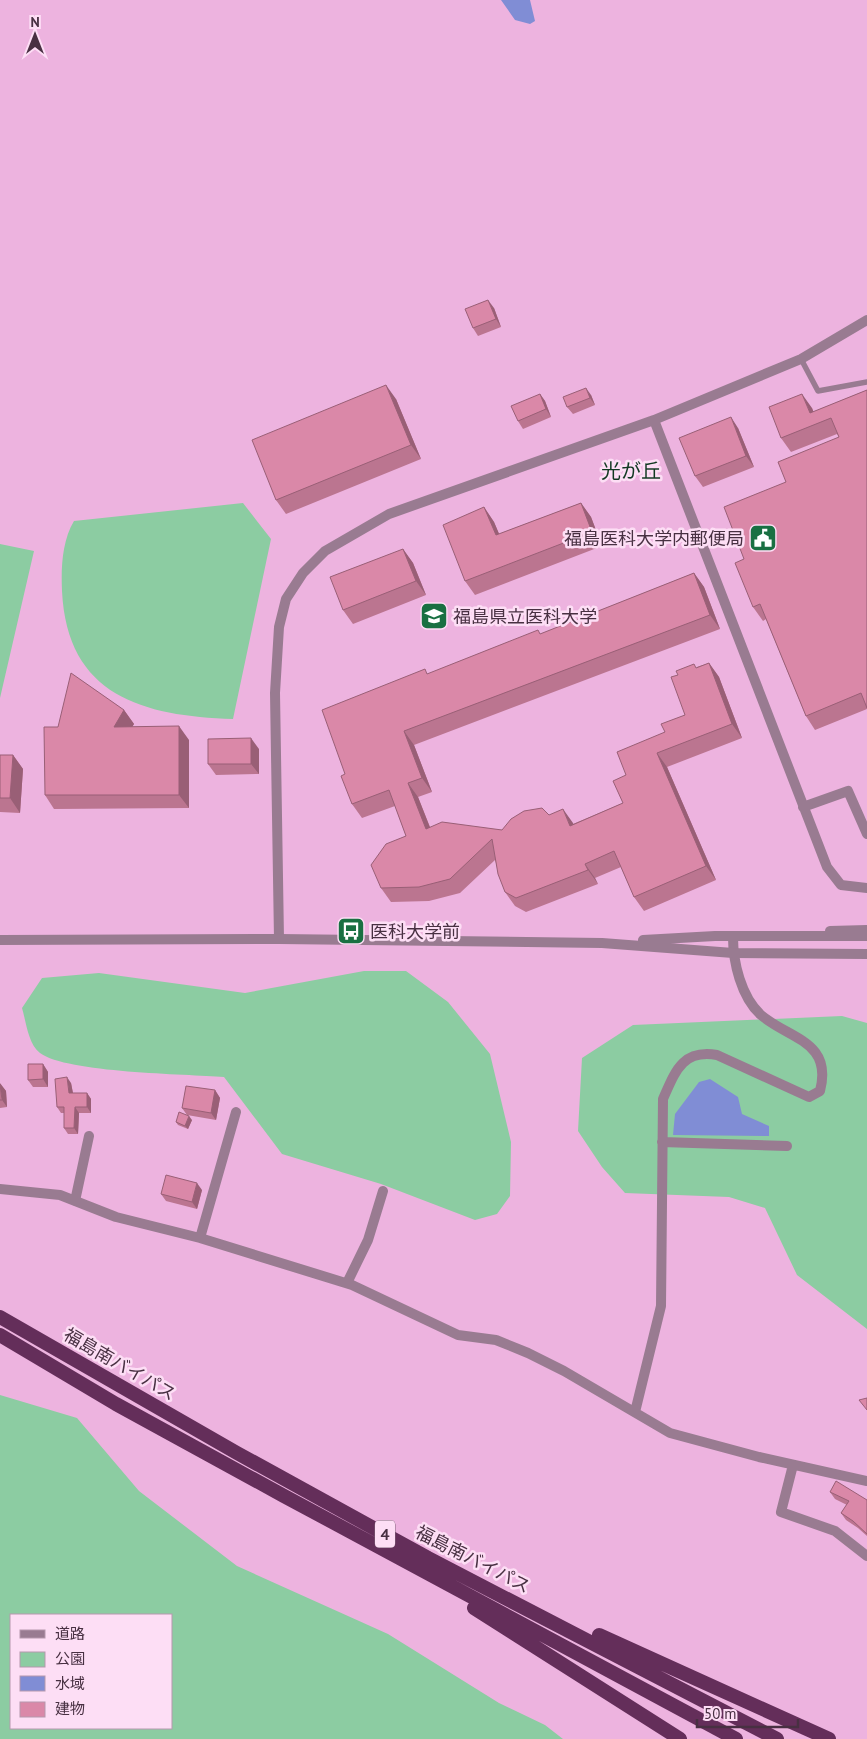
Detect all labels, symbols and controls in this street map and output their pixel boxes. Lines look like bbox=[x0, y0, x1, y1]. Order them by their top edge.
north arrow bbox=[10, 10, 60, 60]
text: N bbox=[30, 13, 40, 31]
district label: 光が丘 bbox=[601, 458, 661, 484]
public building icon: 福島医科大学内郵便局 bbox=[748, 523, 778, 553]
place label: 福島医科大学内郵便局 bbox=[564, 527, 744, 550]
school or university icon: 福島県立医科大学 bbox=[419, 601, 449, 631]
place label: 福島県立医科大学 bbox=[453, 605, 597, 628]
bus stop icon: 医科大学前 bbox=[336, 916, 366, 946]
place label: 医科大学前 bbox=[370, 920, 460, 943]
street label: 福島南バイパス bbox=[60, 1323, 180, 1405]
road number: 4 bbox=[375, 1520, 395, 1548]
street label: 福島南バイパス bbox=[412, 1520, 534, 1598]
legend bbox=[10, 1614, 172, 1729]
text: 道路 bbox=[55, 1624, 85, 1643]
text: 公園 bbox=[55, 1649, 85, 1668]
text: 水域 bbox=[55, 1674, 85, 1693]
scale bar bbox=[697, 1696, 798, 1728]
text: 建物 bbox=[55, 1699, 85, 1718]
text: 50 m bbox=[704, 1704, 737, 1723]

